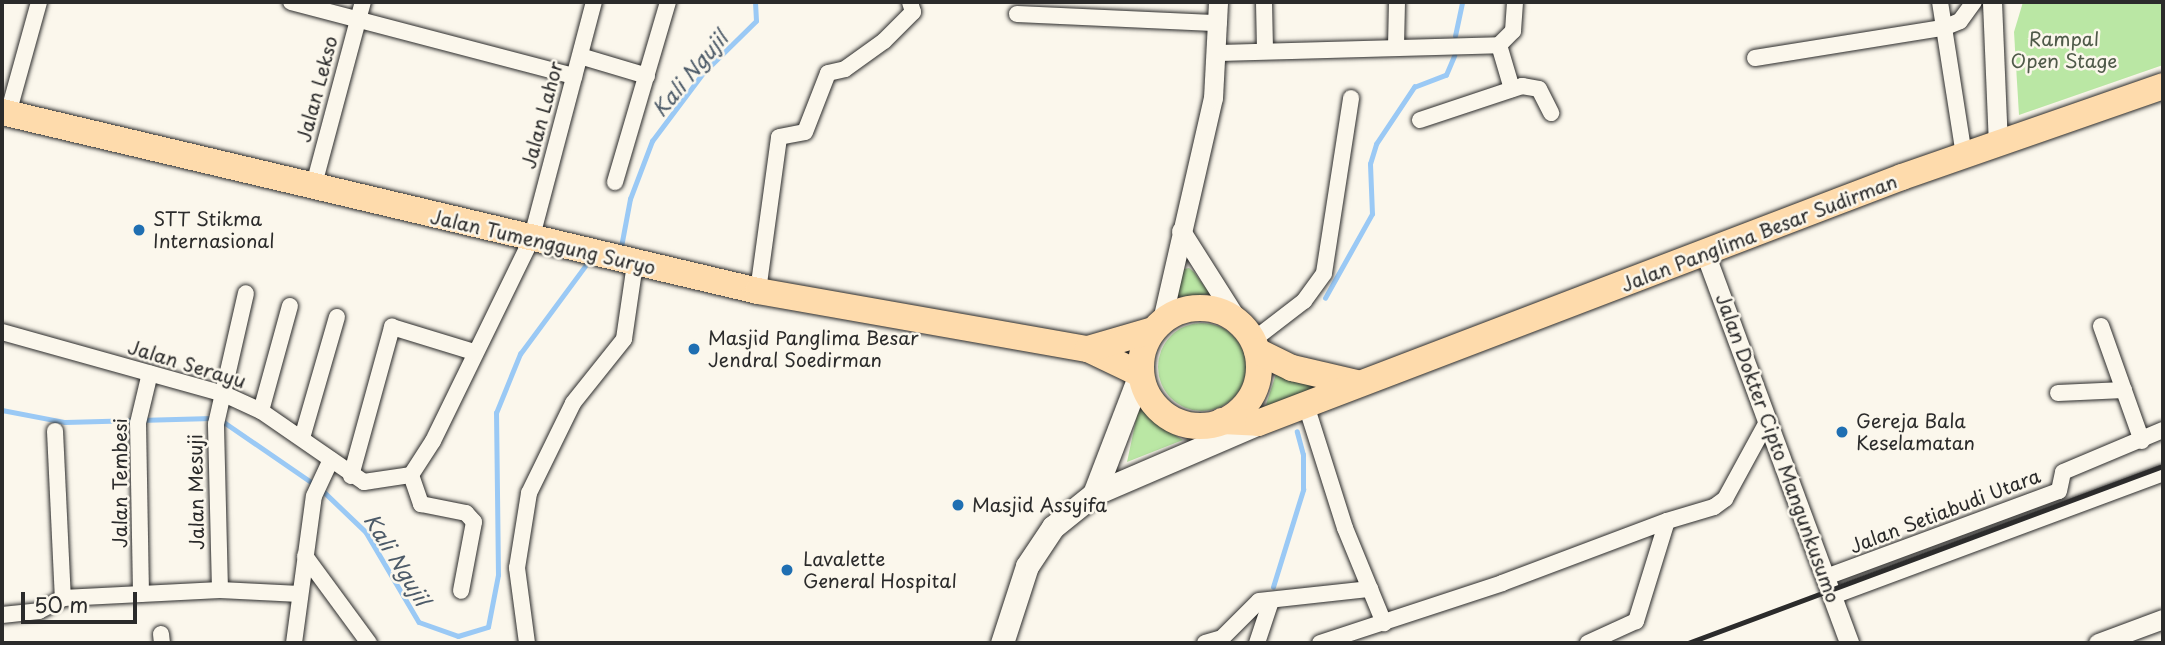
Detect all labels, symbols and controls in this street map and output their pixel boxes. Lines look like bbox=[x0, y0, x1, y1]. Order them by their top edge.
water label: Kali Ngujil bbox=[646, 25, 732, 121]
park label: Rampal Open Stage bbox=[2010, 28, 2118, 72]
street label: Jalan Lekso bbox=[292, 33, 342, 145]
street label: Jalan Lahor bbox=[517, 58, 567, 172]
street label: Jalan Panglima Besar Sudirman bbox=[1616, 169, 1902, 297]
street label: Jalan Tumenggung Suryo bbox=[428, 205, 658, 279]
place label: STT Stikma Internasional bbox=[153, 208, 275, 252]
marker: STT Stikma Internasional bbox=[131, 222, 147, 238]
street label: Jalan Dokter Cipto Mangunkusumo bbox=[1711, 290, 1845, 606]
place label: Masjid Panglima Besar Jendral Soedirman bbox=[708, 327, 919, 371]
street label: Jalan Serayu bbox=[125, 335, 249, 393]
marker: Masjid Panglima Besar Jendral Soedirman bbox=[686, 341, 702, 357]
place label: Gereja Bala Keselamatan bbox=[1856, 410, 1975, 454]
street label: Jalan Tembesi bbox=[109, 418, 131, 548]
marker: Gereja Bala Keselamatan bbox=[1834, 424, 1850, 440]
street label: Jalan Mesuji bbox=[184, 434, 208, 550]
street label: Jalan Setiabudi Utara bbox=[1846, 464, 2044, 558]
place label: Masjid Assyifa bbox=[972, 494, 1107, 516]
marker: Masjid Assyifa bbox=[950, 497, 966, 513]
water label: Kali Ngujil bbox=[360, 508, 436, 610]
place label: Lavalette General Hospital bbox=[803, 548, 958, 592]
marker: Lavalette General Hospital bbox=[777, 560, 797, 580]
scale bar bbox=[24, 578, 140, 622]
text: 50 m bbox=[34, 588, 88, 620]

